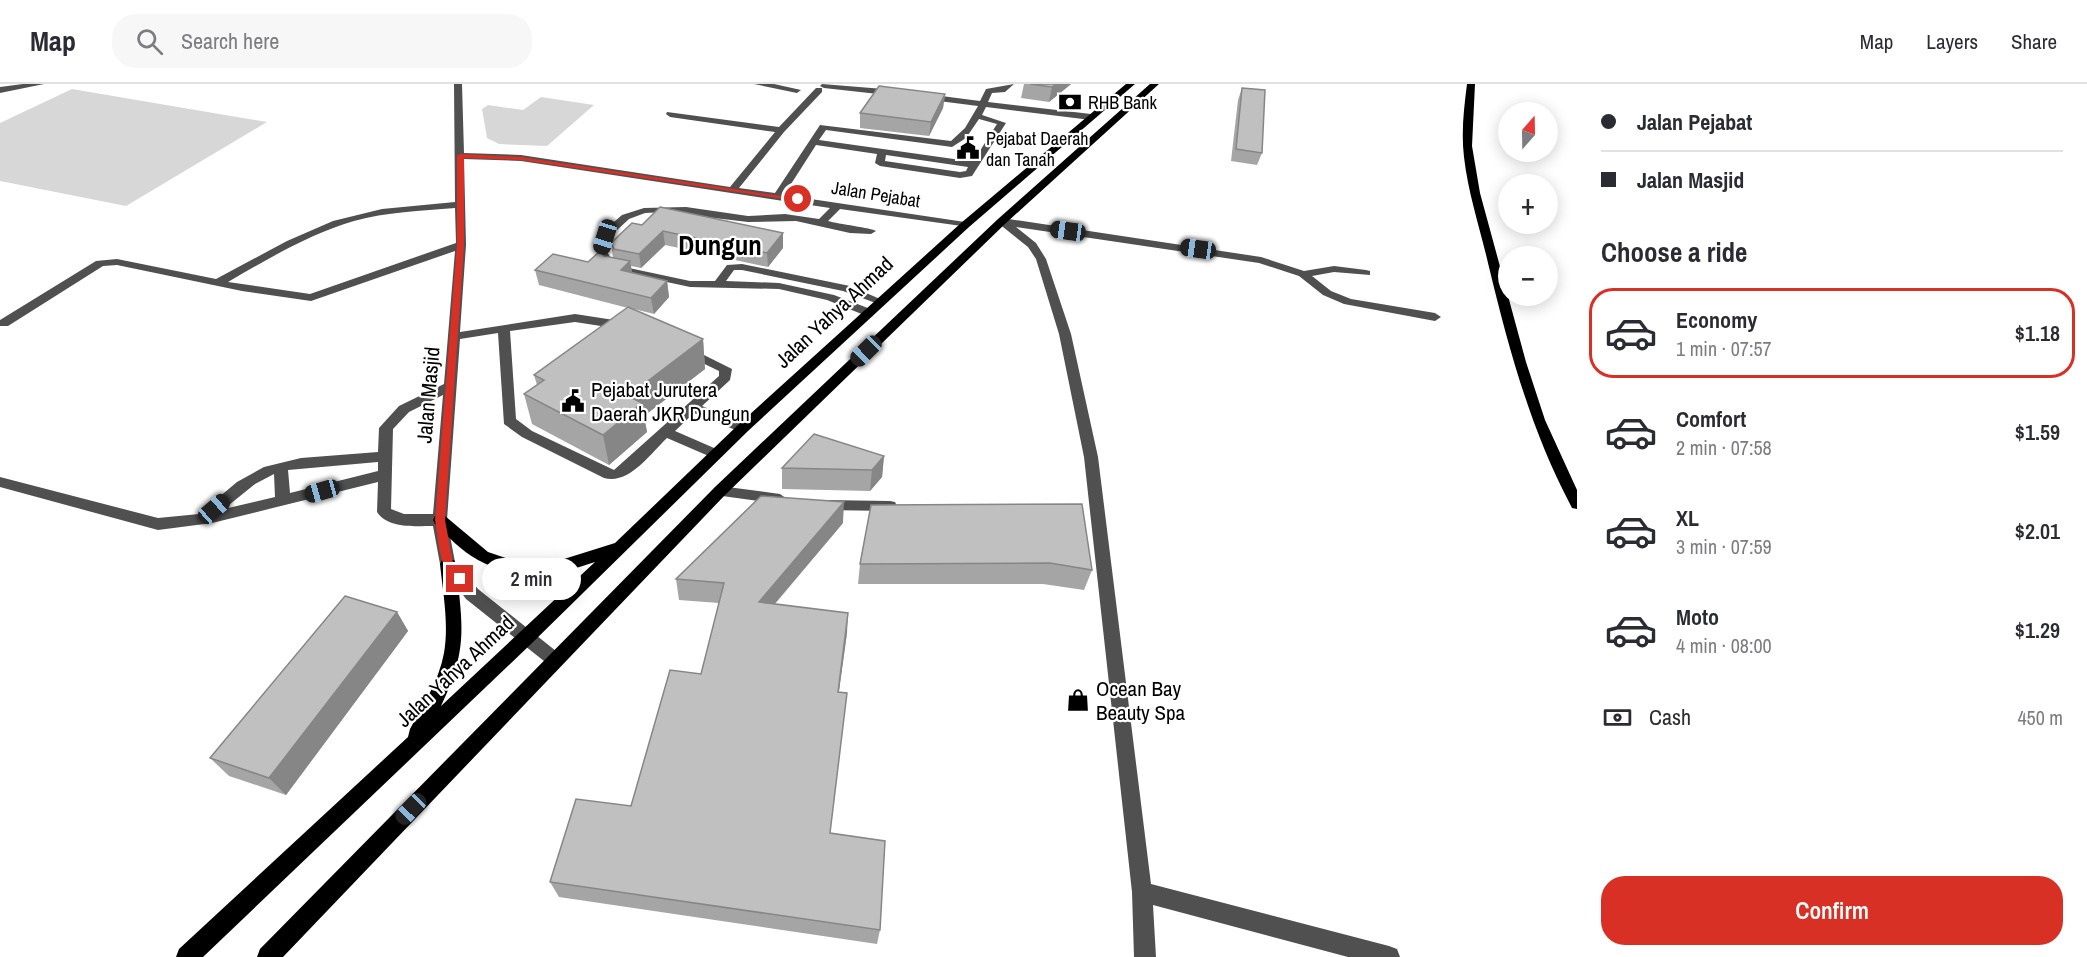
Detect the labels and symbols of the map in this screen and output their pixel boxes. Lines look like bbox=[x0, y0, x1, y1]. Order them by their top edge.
bank icon: RHB Bank bbox=[1057, 89, 1083, 115]
place label: RHB Bank bbox=[1088, 90, 1158, 115]
north arrow bbox=[1498, 102, 1558, 162]
place label: Pejabat Daerah dan Tanah bbox=[986, 126, 1089, 172]
public building icon: Pejabat Daerah dan Tanah bbox=[955, 135, 981, 161]
street label: Jalan Pejabat bbox=[830, 175, 922, 213]
route start bbox=[784, 185, 811, 212]
car bbox=[591, 217, 619, 257]
car bbox=[1049, 220, 1087, 242]
district label: Dungun bbox=[678, 227, 762, 263]
car bbox=[1179, 238, 1217, 260]
street label: Jalan Yahya Ahmad bbox=[769, 250, 899, 374]
car bbox=[847, 332, 885, 370]
street label: Jalan Masjid bbox=[409, 346, 447, 444]
place label: Pejabat Jurutera Daerah JKR Dungun bbox=[591, 375, 750, 428]
public building icon: Pejabat Jurutera Daerah JKR Dungun bbox=[560, 388, 586, 414]
car bbox=[302, 477, 342, 505]
car bbox=[195, 490, 233, 528]
callout: 2 min bbox=[481, 558, 580, 600]
route end bbox=[446, 565, 473, 592]
street label: Jalan Yahya Ahmad bbox=[390, 609, 520, 733]
place label: Ocean Bay Beauty Spa bbox=[1096, 674, 1185, 727]
shop icon: Ocean Bay Beauty Spa bbox=[1065, 687, 1091, 713]
car bbox=[392, 790, 430, 828]

